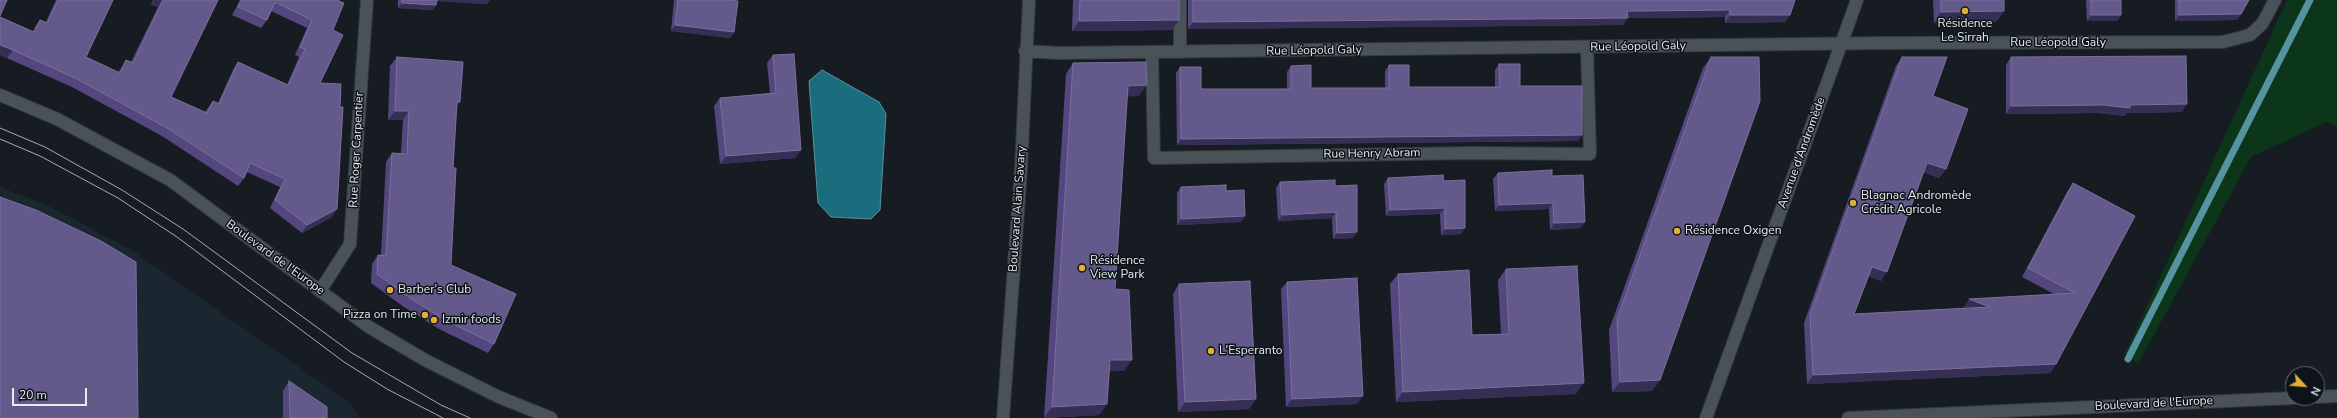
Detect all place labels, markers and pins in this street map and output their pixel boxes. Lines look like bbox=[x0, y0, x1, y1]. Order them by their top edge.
marker: Résidence Le Sirrah bbox=[1960, 6, 1970, 16]
place label: Résidence Le Sirrah bbox=[1938, 17, 1992, 45]
place label: Blagnac Andromède Crédit Agricole bbox=[1861, 189, 1971, 217]
marker: Blagnac Andromède Crédit Agricole bbox=[1848, 198, 1858, 208]
place label: Résidence Oxigen bbox=[1685, 224, 1781, 238]
marker: Résidence Oxigen bbox=[1672, 226, 1682, 236]
place label: Résidence View Park bbox=[1090, 254, 1145, 282]
marker: Résidence View Park bbox=[1077, 263, 1087, 273]
place label: Barber's Club bbox=[398, 283, 471, 297]
marker: Barber's Club bbox=[385, 285, 395, 295]
place label: Pizza on Time bbox=[343, 308, 417, 322]
marker: Pizza on Time bbox=[420, 310, 430, 320]
place label: Izmir foods bbox=[442, 313, 501, 327]
marker: Izmir foods bbox=[429, 315, 439, 325]
place label: L'Esperanto bbox=[1219, 344, 1282, 358]
marker: L'Esperanto bbox=[1206, 346, 1216, 356]

